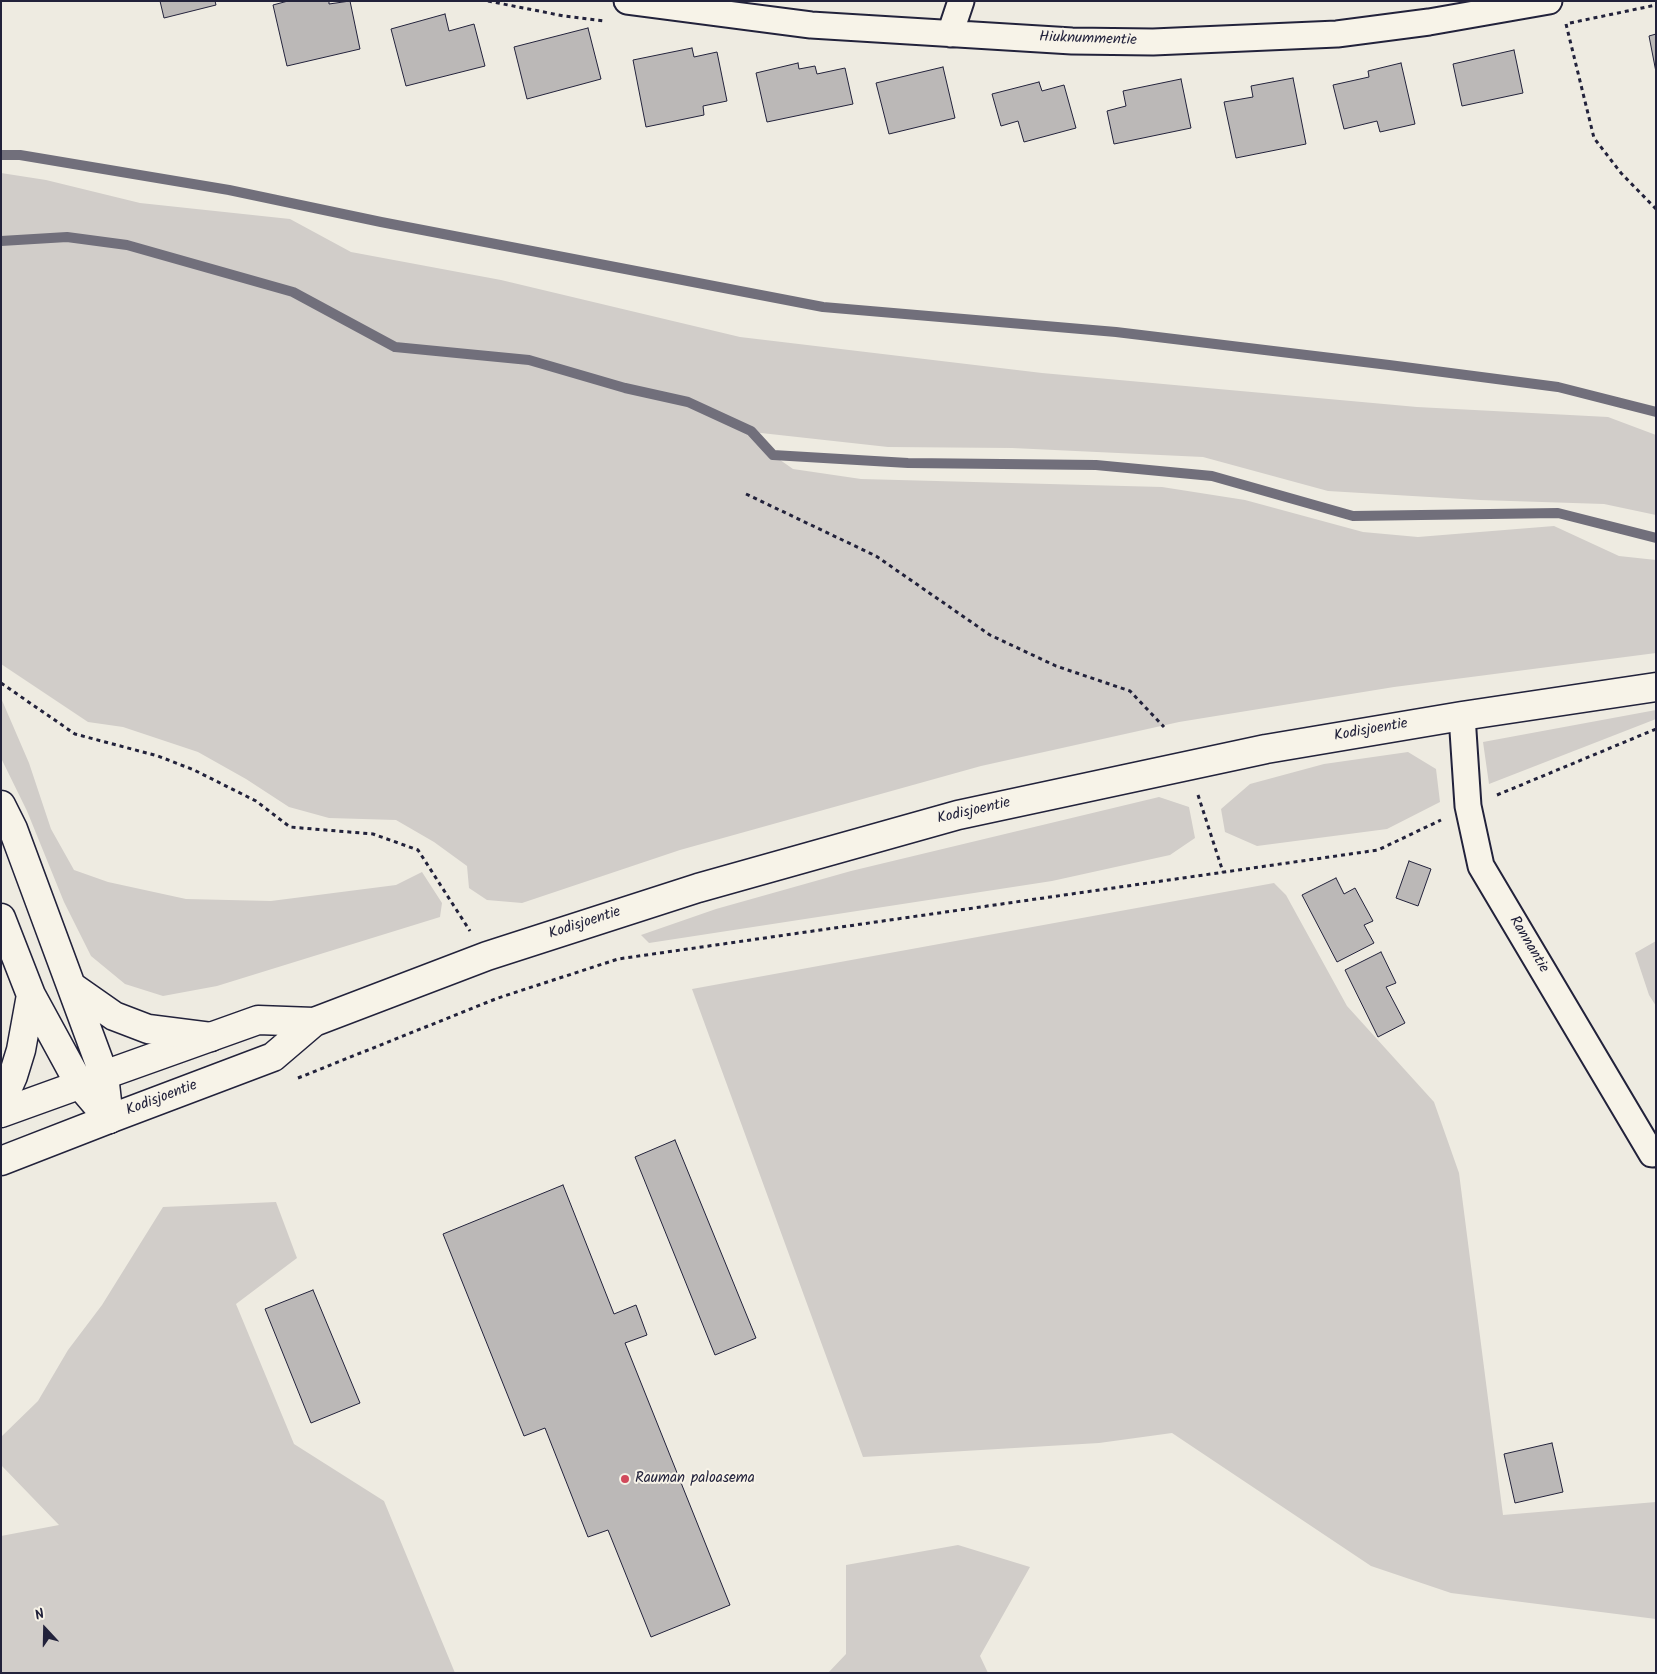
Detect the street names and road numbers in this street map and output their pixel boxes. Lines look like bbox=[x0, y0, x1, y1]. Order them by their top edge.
street label: Hiuknummentie bbox=[1039, 29, 1137, 51]
street label: Kodisjoentie bbox=[1333, 716, 1409, 746]
street label: Kodisjoentie bbox=[936, 795, 1012, 829]
street label: Kodisjoentie bbox=[547, 904, 623, 944]
street label: Rannantie bbox=[1504, 913, 1552, 977]
street label: Kodisjoentie bbox=[124, 1077, 200, 1121]

